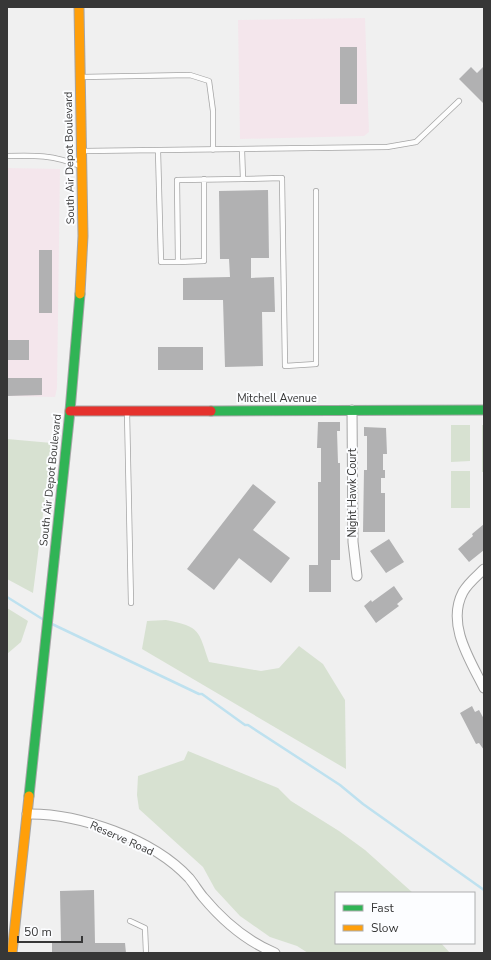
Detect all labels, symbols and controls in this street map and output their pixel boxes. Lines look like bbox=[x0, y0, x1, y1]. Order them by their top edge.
street label: South Air Depot Boulevard bbox=[61, 91, 78, 225]
street label: Mitchell Avenue bbox=[237, 391, 317, 406]
street label: South Air Depot Boulevard bbox=[36, 413, 65, 547]
street label: Night Hawk Court bbox=[345, 448, 360, 538]
street label: Reserve Road bbox=[88, 818, 156, 859]
legend bbox=[335, 892, 475, 944]
text: Fast bbox=[371, 900, 394, 916]
scale bar bbox=[18, 918, 82, 944]
text: Slow bbox=[371, 920, 399, 936]
text: 50 m bbox=[24, 924, 52, 940]

